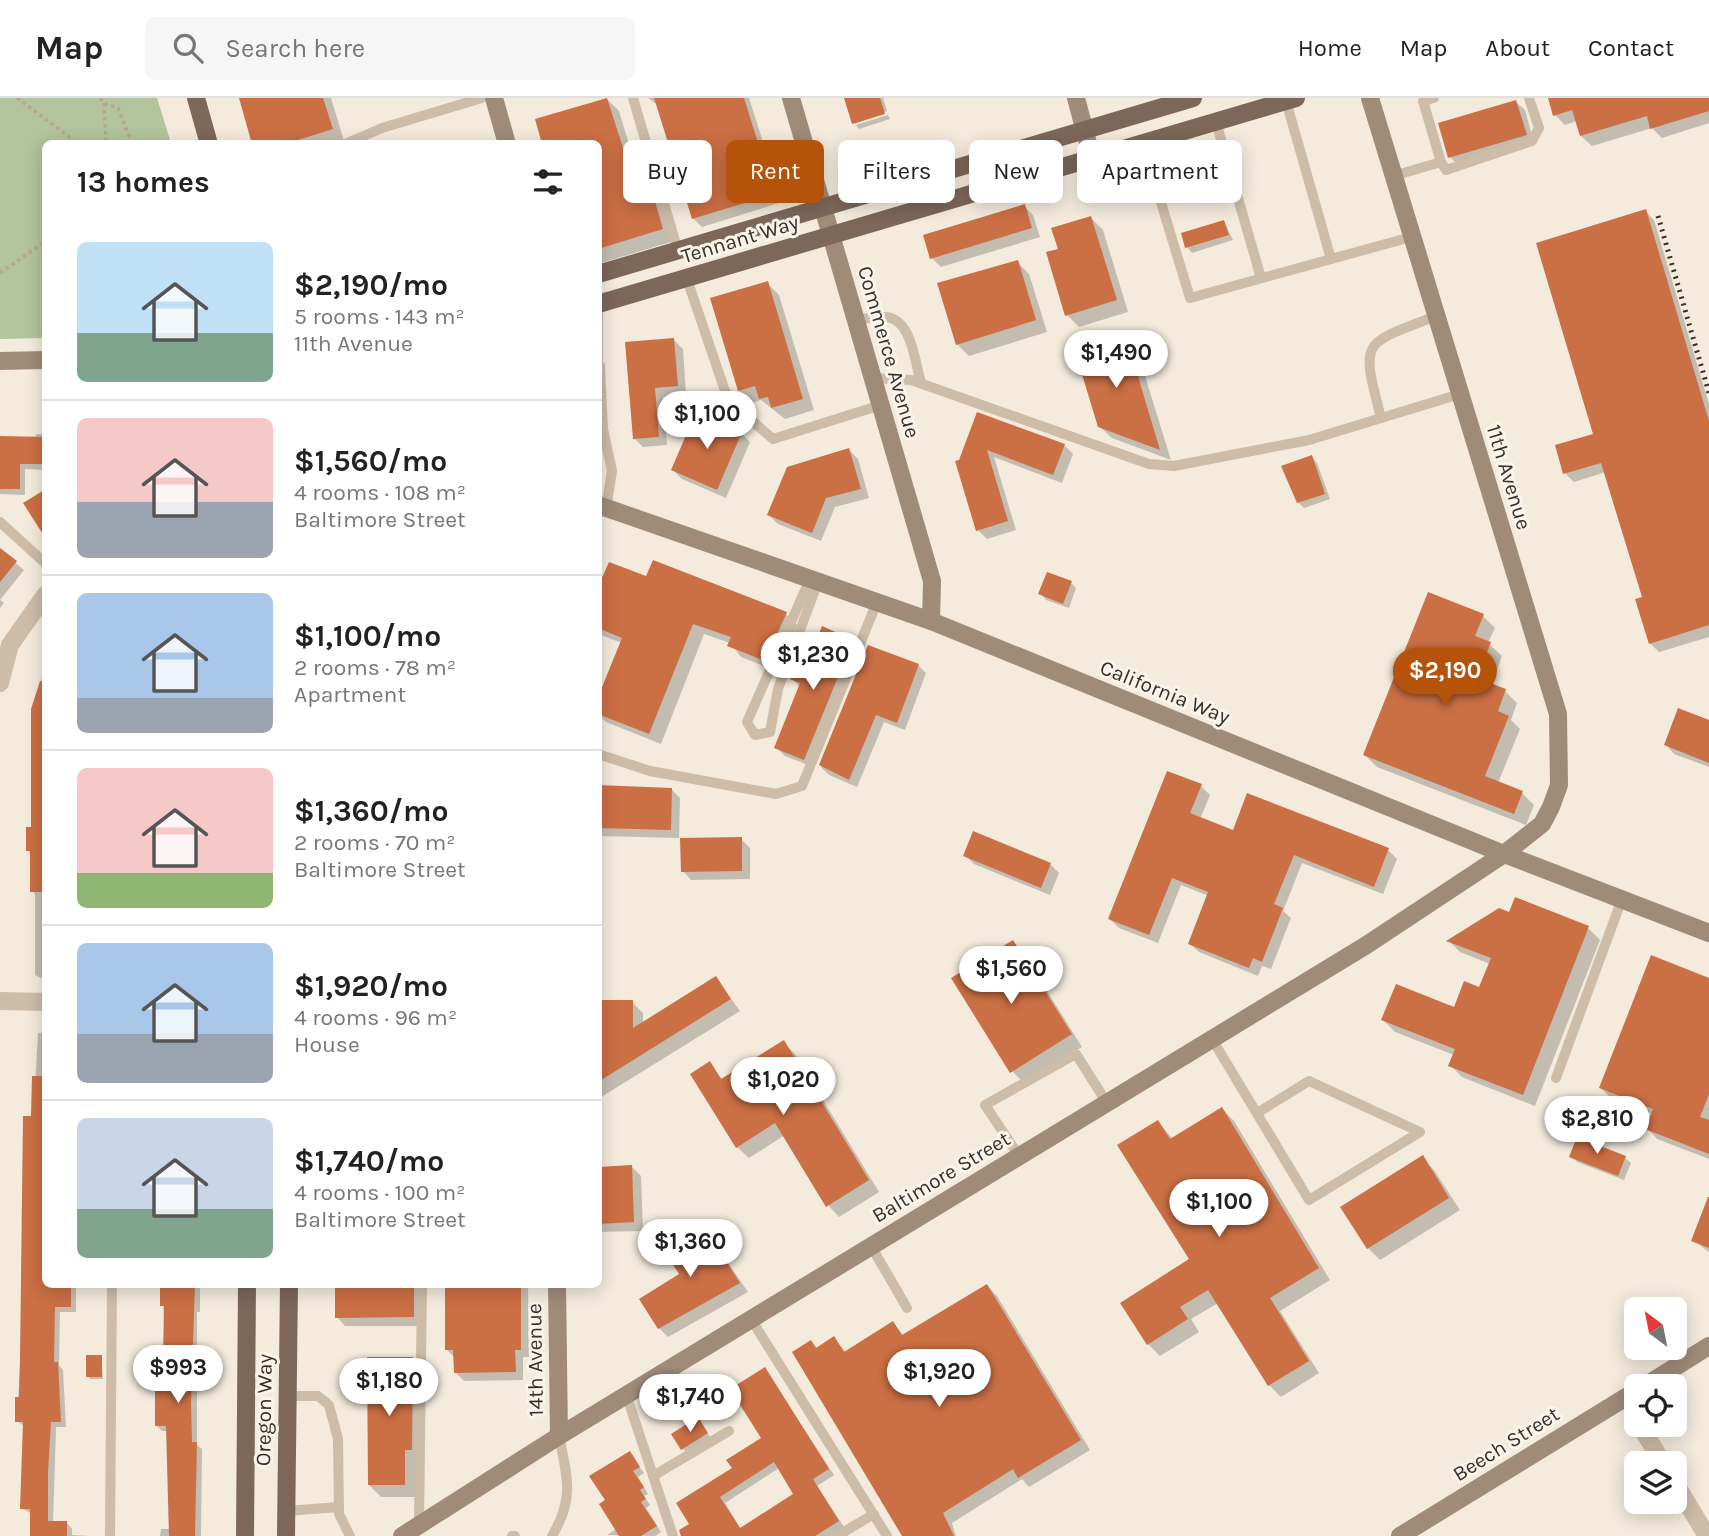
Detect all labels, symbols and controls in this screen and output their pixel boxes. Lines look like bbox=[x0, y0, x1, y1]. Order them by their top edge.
search box bbox=[145, 17, 635, 80]
text: Map bbox=[35, 29, 103, 67]
icon: search bbox=[169, 29, 207, 67]
text: Search here bbox=[225, 33, 365, 64]
text: Home bbox=[1298, 34, 1362, 62]
text: Map bbox=[1400, 34, 1447, 62]
text: About bbox=[1485, 34, 1550, 62]
text: Contact bbox=[1588, 34, 1674, 62]
chip: Buy bbox=[623, 140, 712, 203]
chip: Rent bbox=[726, 140, 824, 203]
chip: Filters bbox=[838, 140, 955, 203]
chip: New bbox=[969, 140, 1063, 203]
chip: Apartment bbox=[1077, 140, 1242, 203]
icon: filters bbox=[529, 163, 567, 201]
text: 13 homes bbox=[77, 164, 210, 200]
street label: Tennant Way bbox=[678, 210, 802, 268]
street label: Commerce Avenue bbox=[853, 263, 925, 441]
text: $2,190/mo bbox=[294, 267, 448, 303]
icon: home bbox=[133, 270, 217, 354]
text: 5 rooms · 143 m² bbox=[294, 303, 465, 330]
text: 11th Avenue bbox=[294, 330, 413, 357]
pin: $1,490 bbox=[1059, 330, 1173, 390]
text: $1,490 bbox=[1080, 339, 1152, 366]
pin: $1,100 bbox=[650, 392, 764, 451]
text: $1,100 bbox=[673, 400, 741, 427]
street label: 11th Avenue bbox=[1482, 422, 1536, 532]
text: $1,560/mo bbox=[294, 443, 447, 479]
icon: home bbox=[133, 446, 217, 530]
text: 4 rooms · 108 m² bbox=[294, 479, 466, 506]
text: Baltimore Street bbox=[294, 506, 466, 533]
text: $1,100/mo bbox=[294, 618, 441, 654]
icon: home bbox=[133, 621, 217, 705]
pin: $1,230 bbox=[756, 632, 870, 692]
text: $1,230 bbox=[777, 641, 849, 668]
pin: $2,190 bbox=[1388, 648, 1502, 708]
text: 2 rooms · 78 m² bbox=[294, 654, 456, 681]
street label: California Way bbox=[1097, 655, 1234, 729]
text: $2,190 bbox=[1409, 657, 1481, 684]
text: Apartment bbox=[294, 681, 406, 708]
text: $1,360/mo bbox=[294, 793, 448, 829]
icon: home bbox=[133, 796, 217, 880]
text: 2 rooms · 70 m² bbox=[294, 829, 456, 856]
text: Baltimore Street bbox=[294, 856, 466, 883]
pin: $1,560 bbox=[954, 946, 1068, 1006]
text: $1,560 bbox=[975, 955, 1047, 982]
text: $1,920/mo bbox=[294, 968, 448, 1004]
icon: home bbox=[133, 971, 217, 1055]
text: 4 rooms · 96 m² bbox=[294, 1004, 457, 1031]
text: House bbox=[294, 1031, 360, 1058]
pin: $1,020 bbox=[726, 1058, 840, 1117]
text: $1,020 bbox=[747, 1066, 819, 1093]
pin: $2,810 bbox=[1540, 1096, 1654, 1156]
text: $2,810 bbox=[1560, 1105, 1634, 1132]
street label: Baltimore Street bbox=[868, 1126, 1014, 1228]
text: $1,740/mo bbox=[294, 1143, 444, 1179]
icon: home bbox=[133, 1146, 217, 1230]
text: 4 rooms · 100 m² bbox=[294, 1179, 466, 1206]
pin: $1,100 bbox=[1162, 1180, 1276, 1239]
text: $1,100 bbox=[1185, 1188, 1253, 1215]
text: Baltimore Street bbox=[294, 1206, 466, 1233]
pin: $1,360 bbox=[633, 1220, 747, 1279]
text: $1,360 bbox=[654, 1228, 726, 1255]
north arrow bbox=[1624, 1297, 1687, 1360]
map controls bbox=[1624, 1297, 1687, 1514]
street label: 14th Avenue bbox=[522, 1303, 548, 1417]
pin: $993 bbox=[137, 1346, 219, 1405]
pin: $1,920 bbox=[882, 1350, 996, 1409]
street label: Oregon Way bbox=[251, 1353, 277, 1466]
text: $993 bbox=[149, 1354, 207, 1381]
pin: $1,180 bbox=[332, 1358, 446, 1418]
text: $1,920 bbox=[903, 1358, 975, 1385]
text: $1,180 bbox=[355, 1367, 423, 1394]
pin: $1,740 bbox=[633, 1374, 747, 1434]
button: locate bbox=[1624, 1374, 1687, 1437]
text: $1,740 bbox=[655, 1383, 725, 1410]
street label: Beech Street bbox=[1448, 1402, 1564, 1486]
button: layers bbox=[1624, 1451, 1687, 1514]

